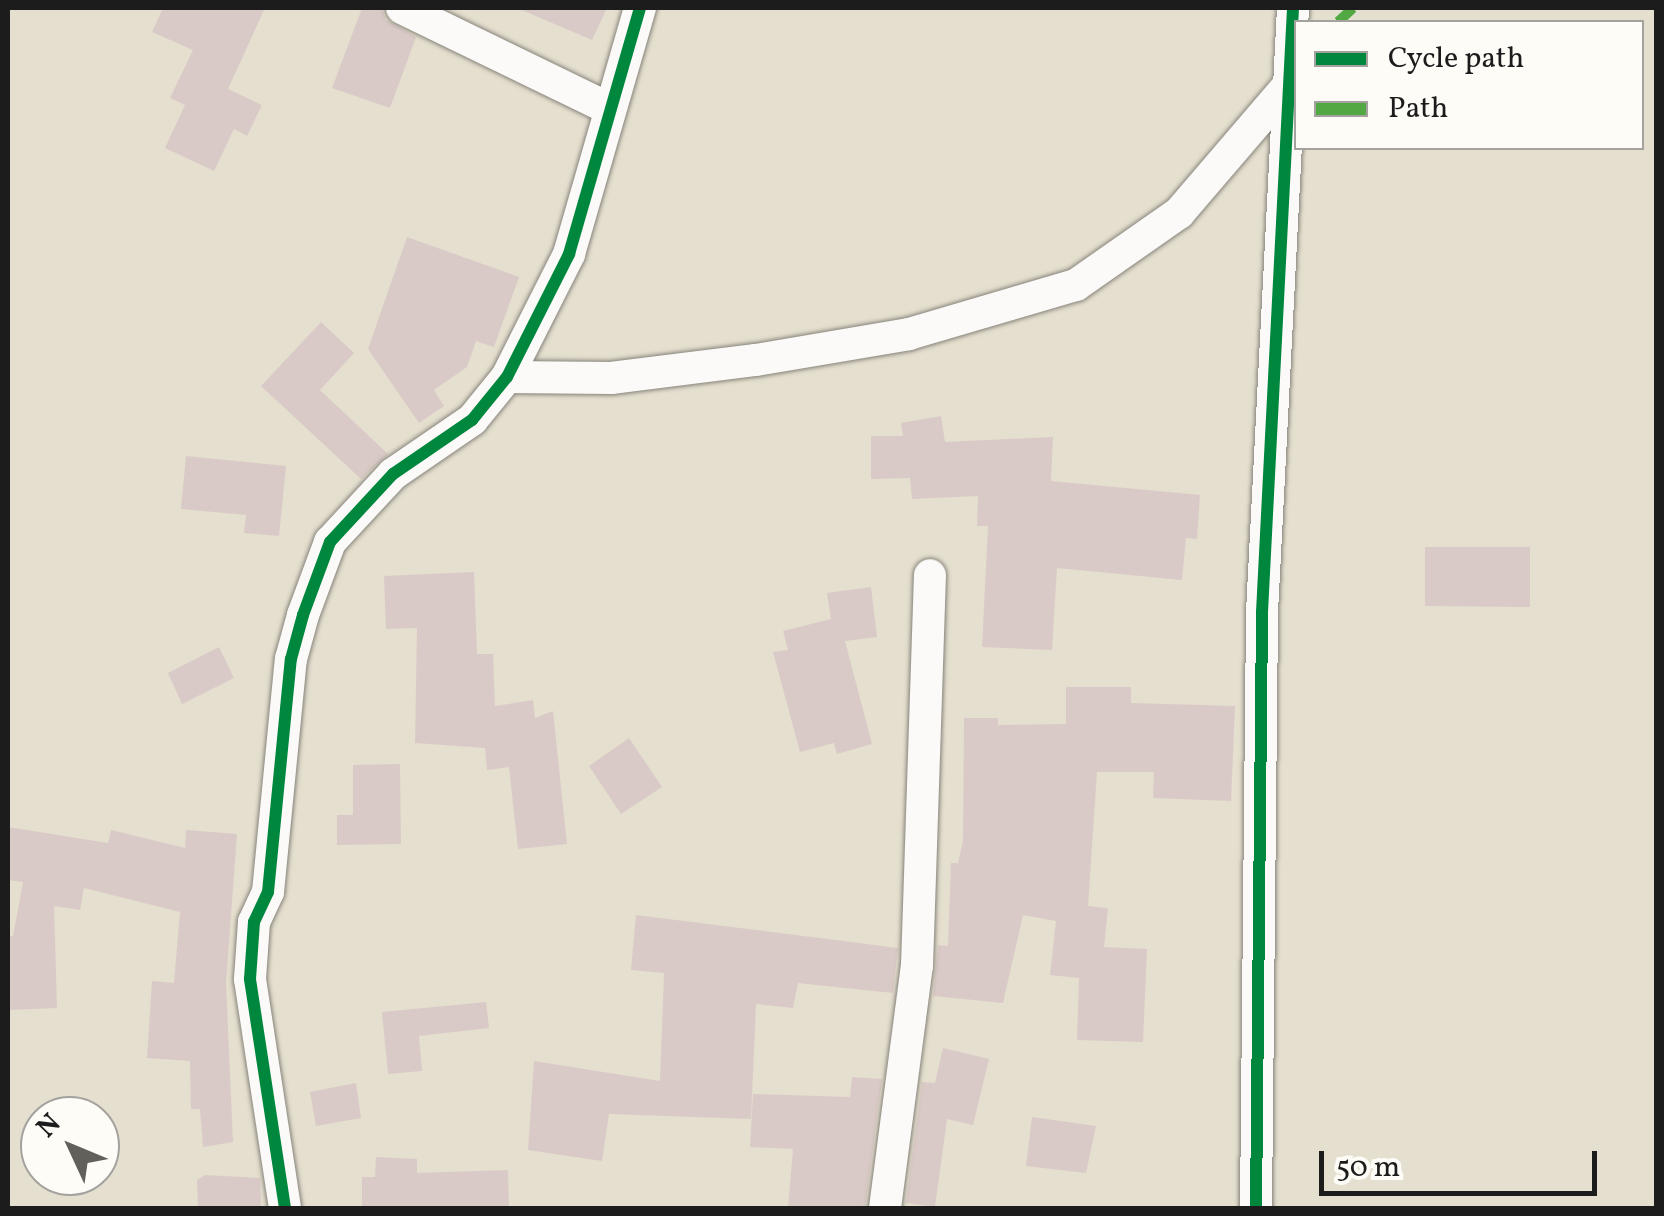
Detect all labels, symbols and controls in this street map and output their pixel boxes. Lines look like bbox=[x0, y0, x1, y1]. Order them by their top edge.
legend bbox=[1294, 20, 1644, 150]
text: Cycle path bbox=[1388, 38, 1524, 80]
text: Path bbox=[1388, 88, 1448, 130]
north arrow bbox=[20, 1096, 120, 1196]
text: N bbox=[28, 1105, 71, 1147]
scale bar bbox=[1324, 1131, 1602, 1193]
text: 50 m bbox=[1336, 1147, 1400, 1189]

